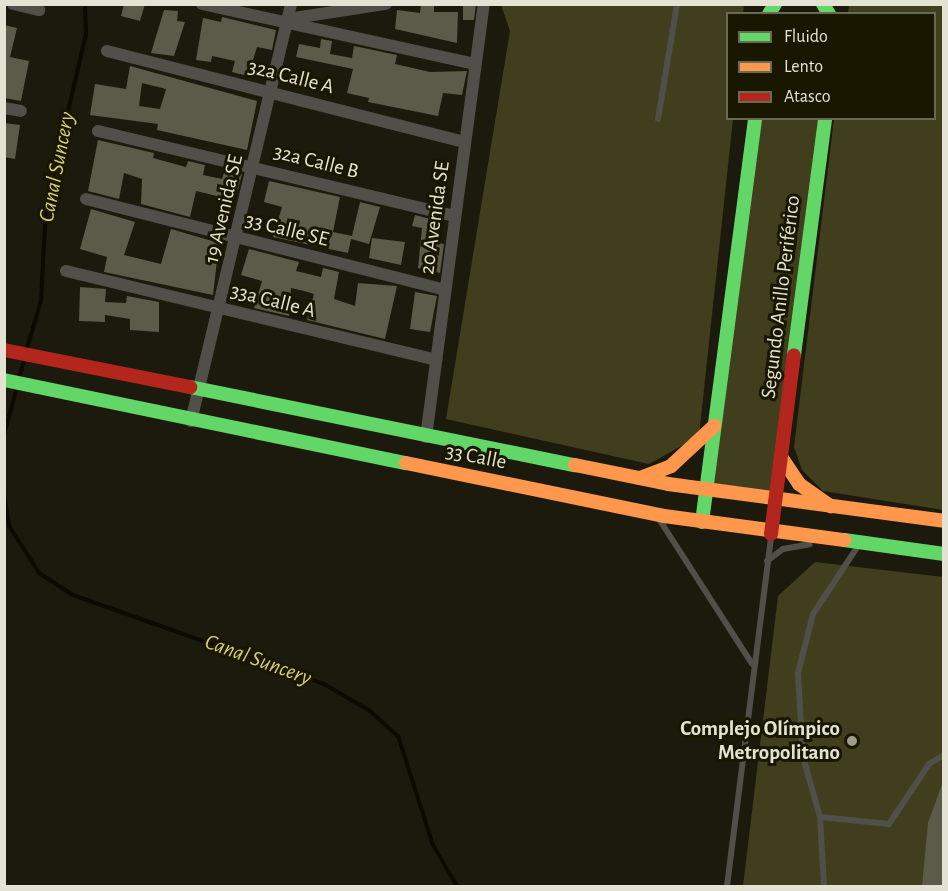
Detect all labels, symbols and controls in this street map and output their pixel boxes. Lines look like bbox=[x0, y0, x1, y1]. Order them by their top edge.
legend bbox=[726, 12, 936, 120]
text: Fluido bbox=[784, 28, 828, 46]
street label: 32a Calle A bbox=[245, 54, 337, 100]
text: Lento bbox=[784, 58, 823, 76]
text: Atasco bbox=[784, 88, 831, 106]
water label: Canal Suncery bbox=[33, 110, 81, 224]
street label: 32a Calle B bbox=[271, 139, 361, 185]
street label: 19 Avenida SE bbox=[199, 152, 249, 266]
street label: 20 Avenida SE bbox=[415, 160, 455, 276]
street label: Segundo Anillo Periférico bbox=[756, 194, 806, 400]
street label: 33 Calle SE bbox=[243, 207, 331, 253]
street label: 33a Calle A bbox=[228, 278, 318, 324]
street label: 33 Calle bbox=[443, 439, 509, 475]
water label: Canal Suncery bbox=[201, 629, 315, 691]
place label: Complejo Olímpico Metropolitano bbox=[680, 716, 840, 766]
marker: Complejo Olímpico Metropolitano bbox=[845, 734, 859, 748]

